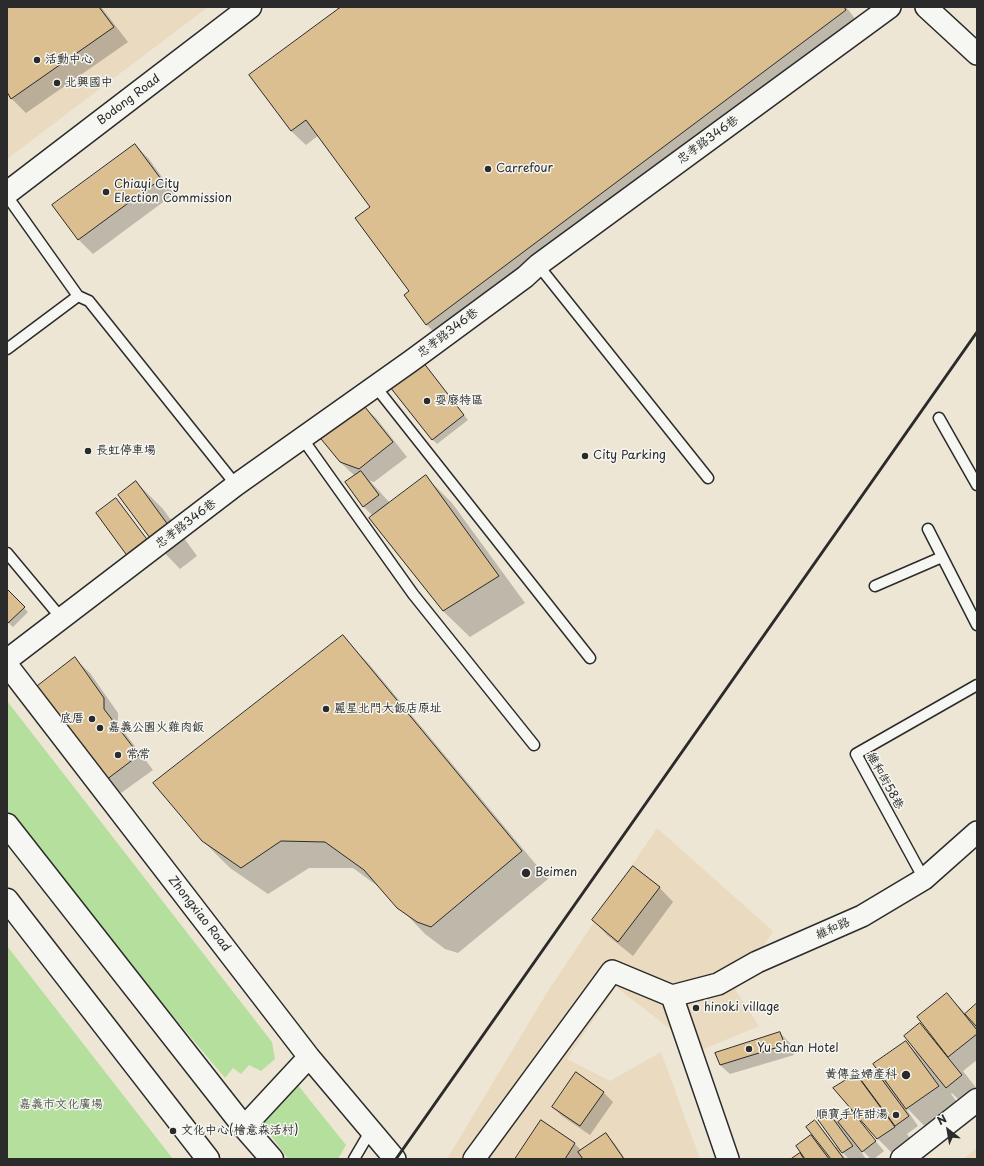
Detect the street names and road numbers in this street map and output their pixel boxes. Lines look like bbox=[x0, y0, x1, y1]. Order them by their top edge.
street label: Bodong Road bbox=[95, 72, 163, 128]
street label: 忠孝路346巷 bbox=[675, 113, 741, 167]
street label: 忠孝路346巷 bbox=[415, 305, 481, 361]
street label: 忠孝路346巷 bbox=[153, 496, 219, 552]
street label: 維和街58巷 bbox=[863, 750, 907, 812]
street label: Zhongxiao Road bbox=[165, 873, 233, 955]
street label: 維和路 bbox=[814, 915, 852, 943]

